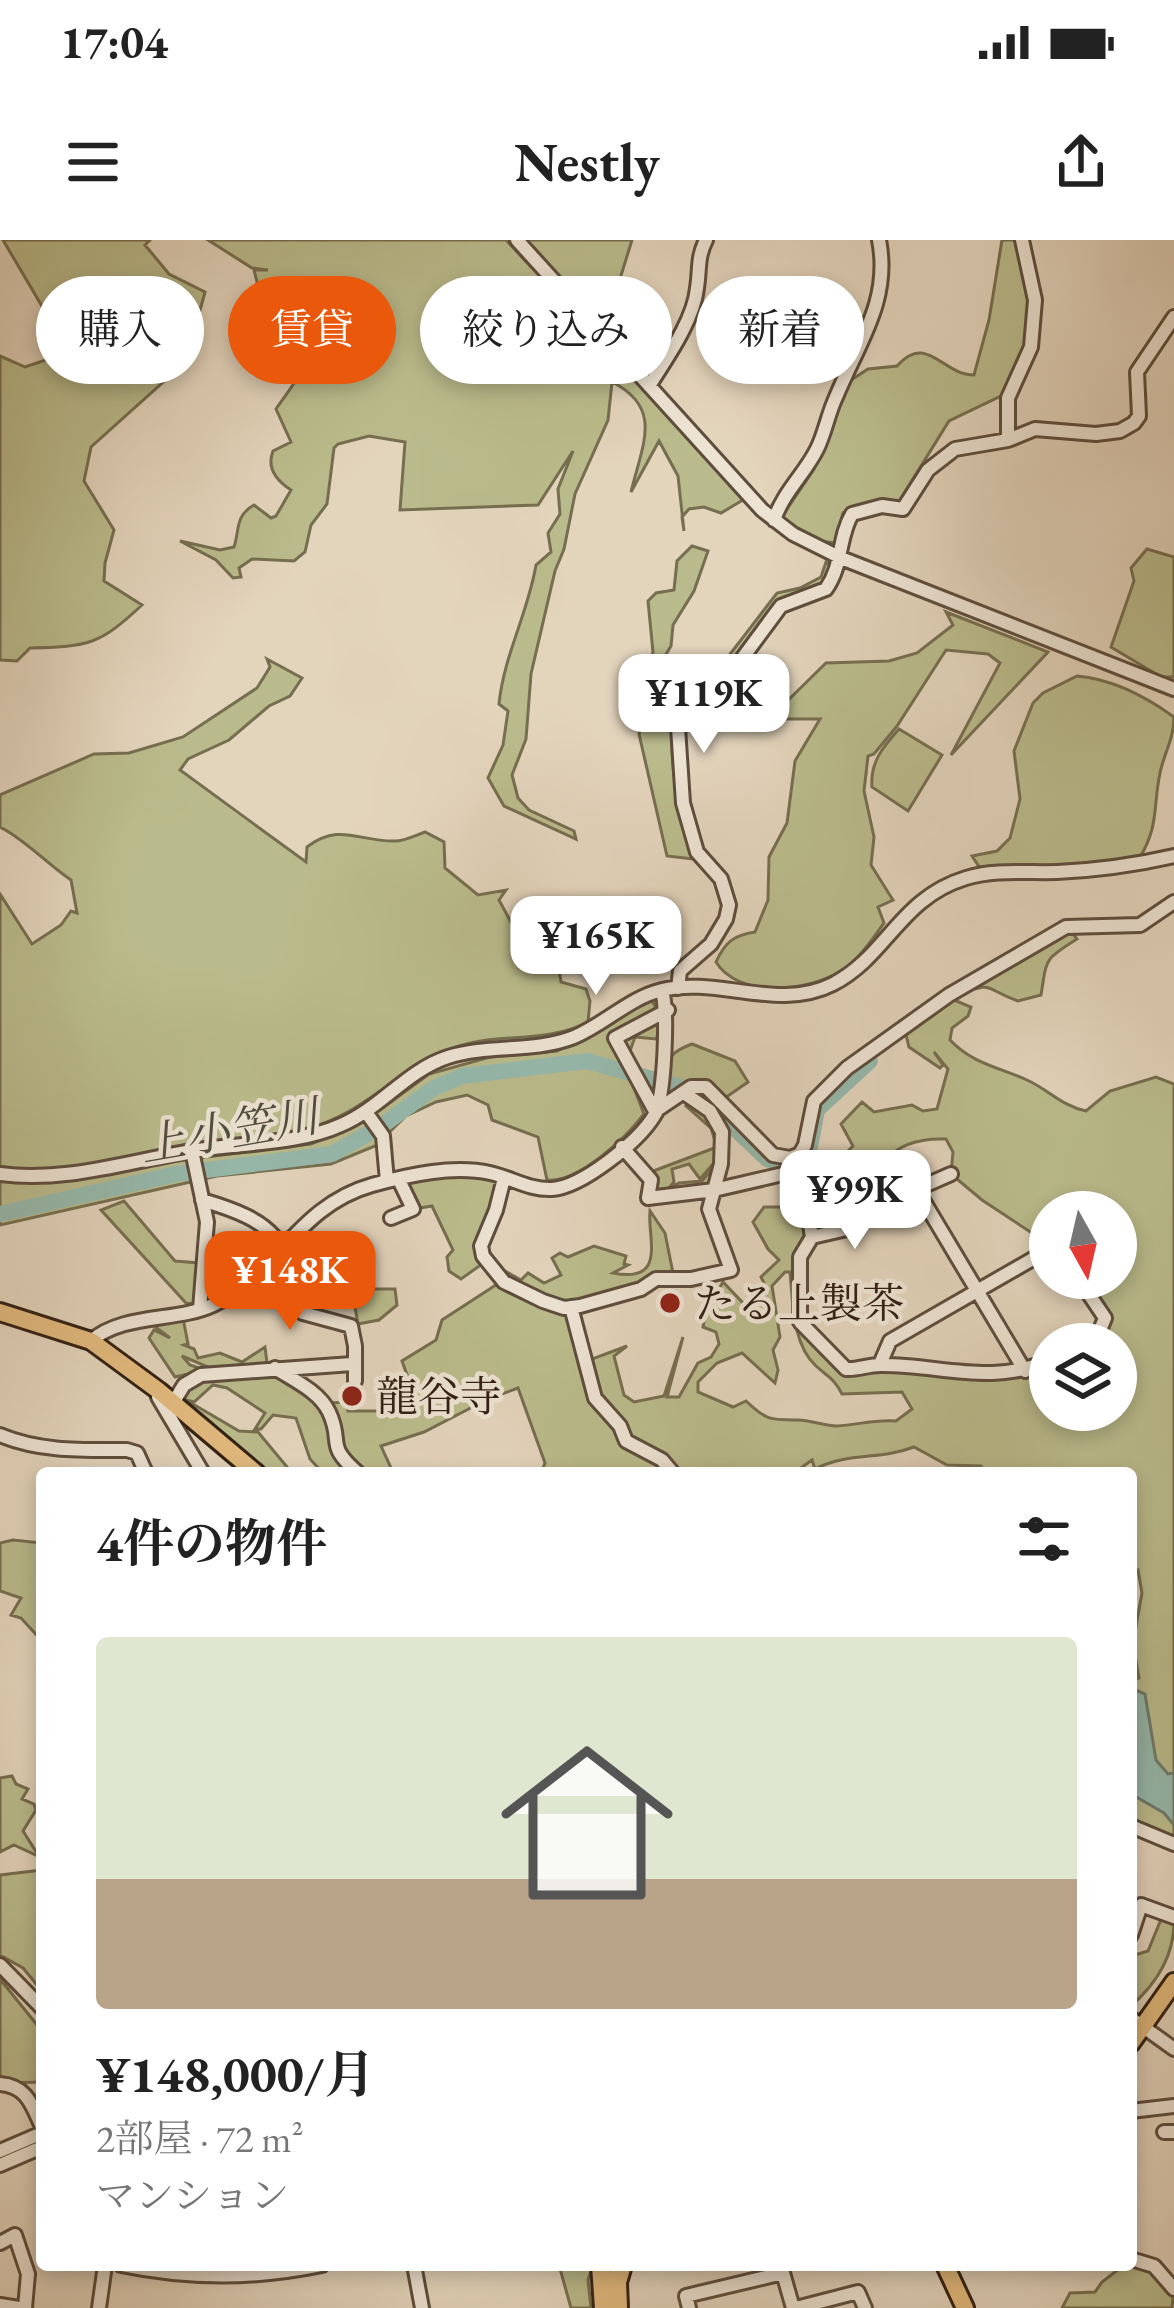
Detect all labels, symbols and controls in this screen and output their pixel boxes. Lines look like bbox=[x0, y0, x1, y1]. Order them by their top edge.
text: 17:04 bbox=[60, 13, 168, 71]
text: Nestly bbox=[514, 127, 660, 197]
icon: menu bbox=[60, 129, 126, 195]
icon: share bbox=[1048, 129, 1114, 195]
chip: 購入 bbox=[36, 276, 204, 384]
chip: 賃貸 bbox=[228, 276, 396, 384]
chip: 絞り込み bbox=[420, 276, 672, 384]
chip: 新着 bbox=[696, 276, 864, 384]
pin: ¥119K bbox=[620, 654, 788, 756]
text: ¥119K bbox=[645, 667, 763, 718]
pin: ¥165K bbox=[512, 896, 680, 998]
text: ¥165K bbox=[537, 909, 655, 960]
water label: 上小笠川 bbox=[135, 1085, 328, 1174]
pin: ¥99K bbox=[784, 1150, 926, 1252]
text: ¥99K bbox=[807, 1163, 903, 1214]
north arrow bbox=[1029, 1191, 1137, 1299]
map controls bbox=[1029, 1191, 1137, 1431]
pin: ¥148K bbox=[206, 1231, 374, 1333]
text: ¥148K bbox=[231, 1244, 349, 1295]
place label: たる上製茶 bbox=[694, 1276, 904, 1331]
marker: たる上製茶 bbox=[657, 1290, 683, 1316]
button: layers bbox=[1029, 1323, 1137, 1431]
place label: 龍谷寺 bbox=[376, 1369, 502, 1424]
marker: 龍谷寺 bbox=[339, 1383, 365, 1409]
icon: filters bbox=[1011, 1506, 1077, 1572]
text: 4件の物件 bbox=[96, 1510, 327, 1576]
icon: home bbox=[479, 1715, 695, 1931]
text: ¥148,000/月 bbox=[96, 2041, 375, 2107]
text: 2部屋 · 72 m² bbox=[96, 2113, 303, 2164]
text: マンション bbox=[96, 2170, 289, 2221]

